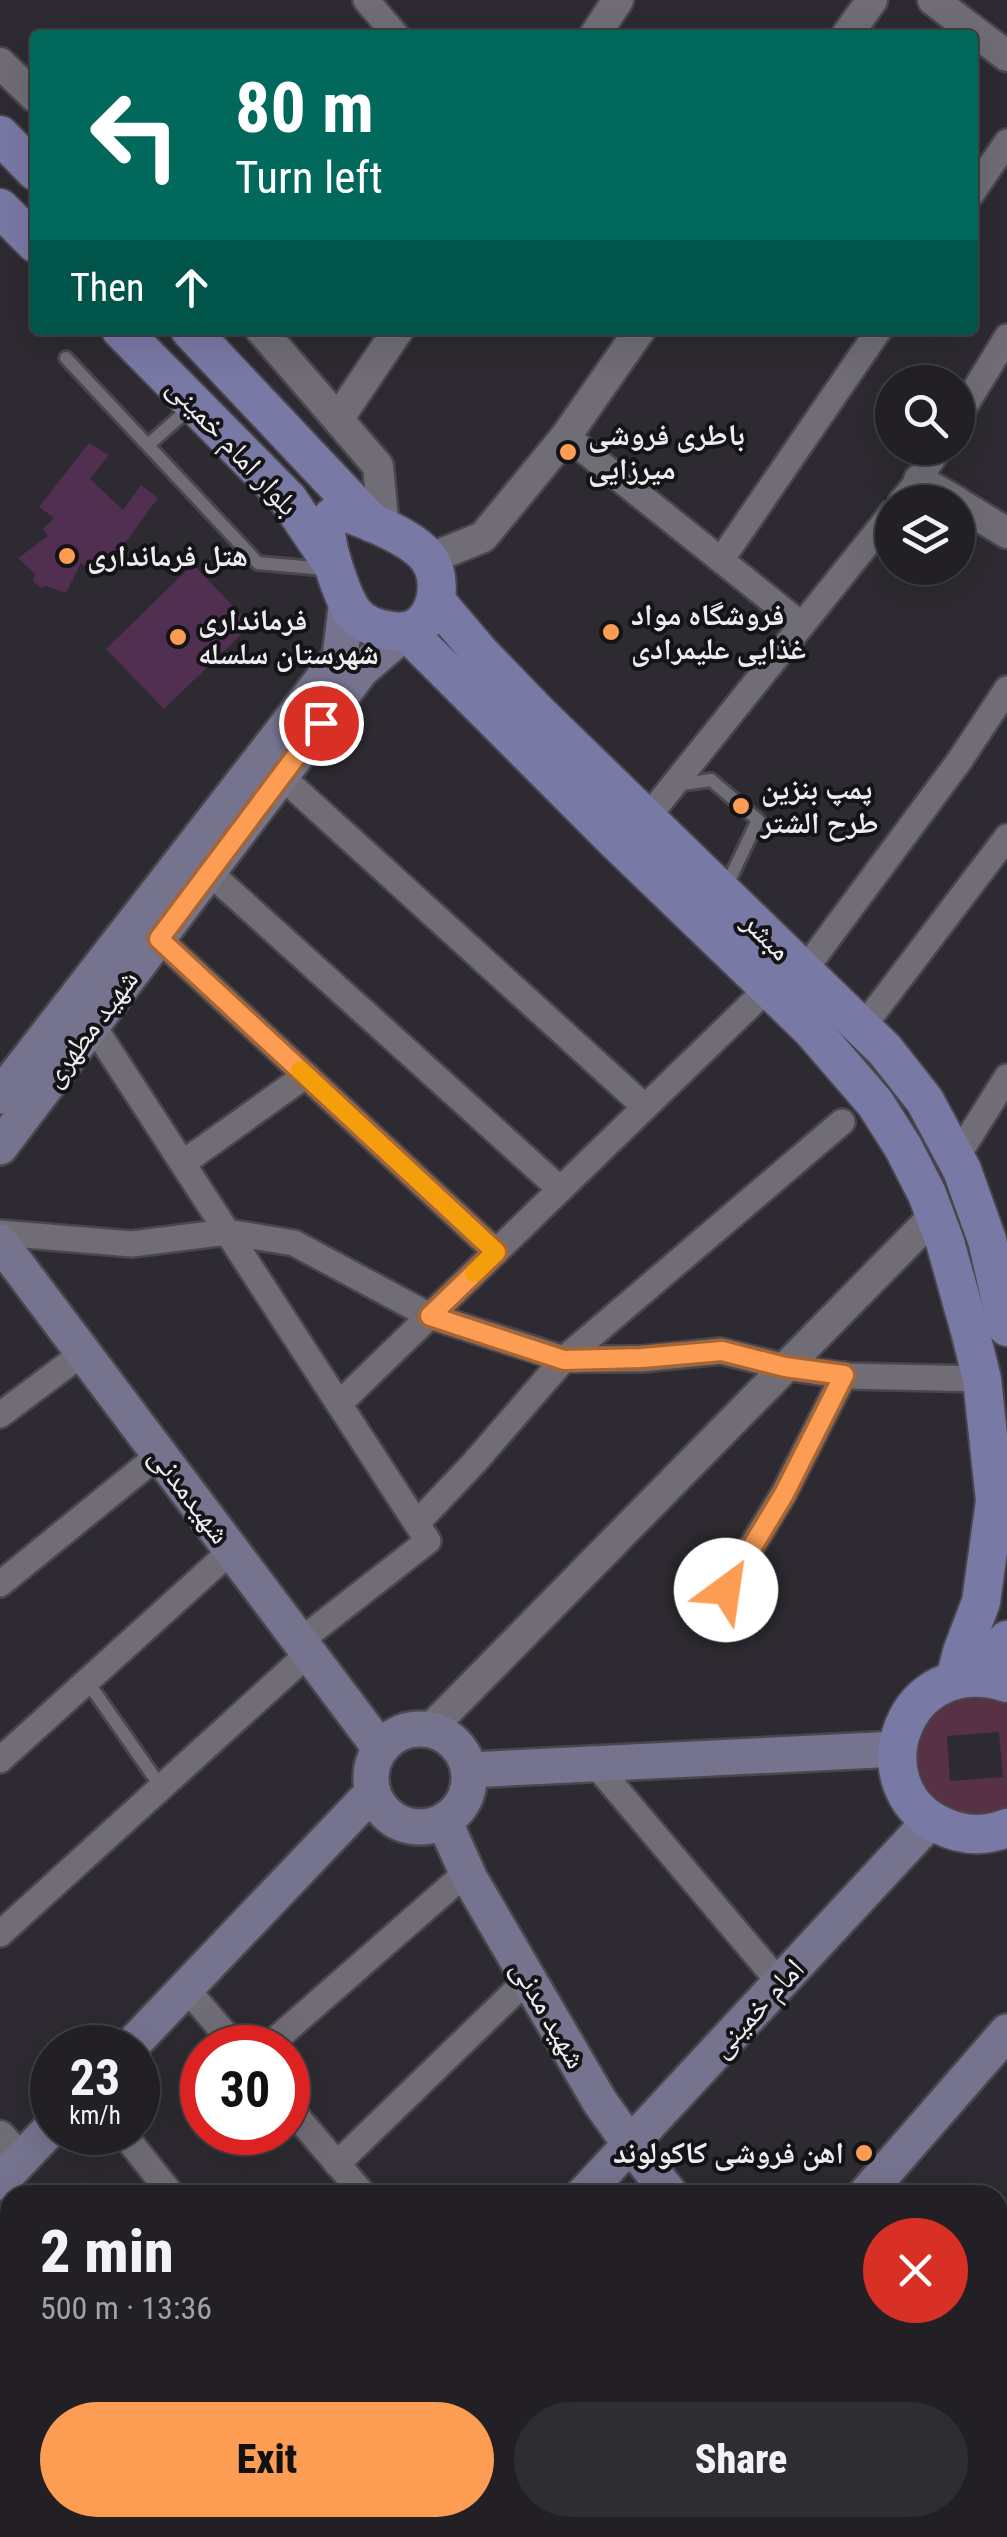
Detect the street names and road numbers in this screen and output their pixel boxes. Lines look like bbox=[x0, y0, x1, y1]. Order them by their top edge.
street label: بلوار امام خمینی bbox=[159, 369, 306, 524]
street label: مبشر bbox=[735, 903, 799, 967]
street label: شهید مطهری bbox=[34, 962, 146, 1094]
street label: شهیدمدنی bbox=[142, 1439, 238, 1551]
street label: امام خمینی bbox=[702, 1951, 812, 2065]
street label: شهید مدنی bbox=[503, 1953, 595, 2075]

